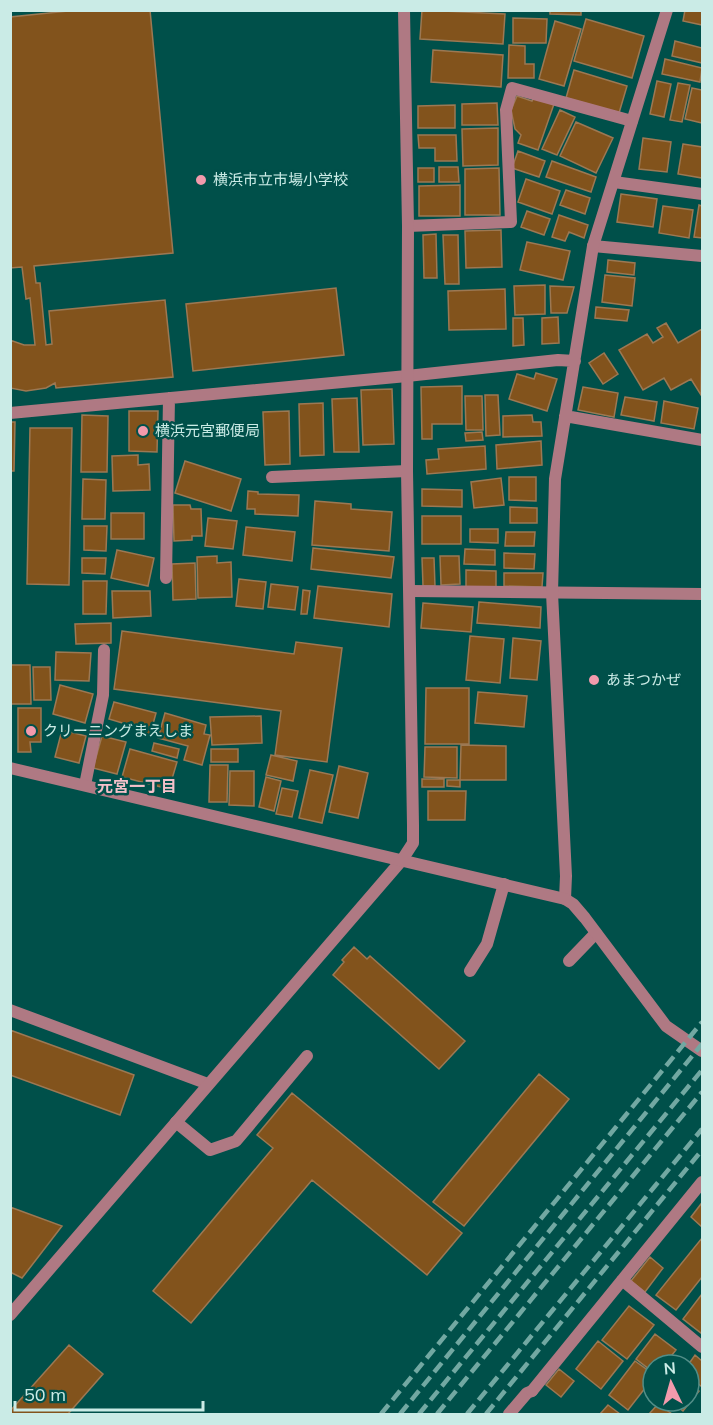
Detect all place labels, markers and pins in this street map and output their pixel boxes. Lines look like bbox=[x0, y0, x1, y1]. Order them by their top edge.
place label: 横浜市立市場小学校 bbox=[213, 170, 348, 189]
marker: 横浜市立市場小学校 bbox=[194, 173, 208, 187]
place label: 横浜元宮郵便局 bbox=[155, 421, 260, 440]
marker: 横浜元宮郵便局 bbox=[136, 424, 150, 438]
place label: あまつかぜ bbox=[606, 670, 681, 689]
marker: あまつかぜ bbox=[587, 673, 601, 687]
place label: クリーニングまえしま bbox=[43, 721, 193, 740]
marker: クリーニングまえしま bbox=[24, 724, 38, 738]

